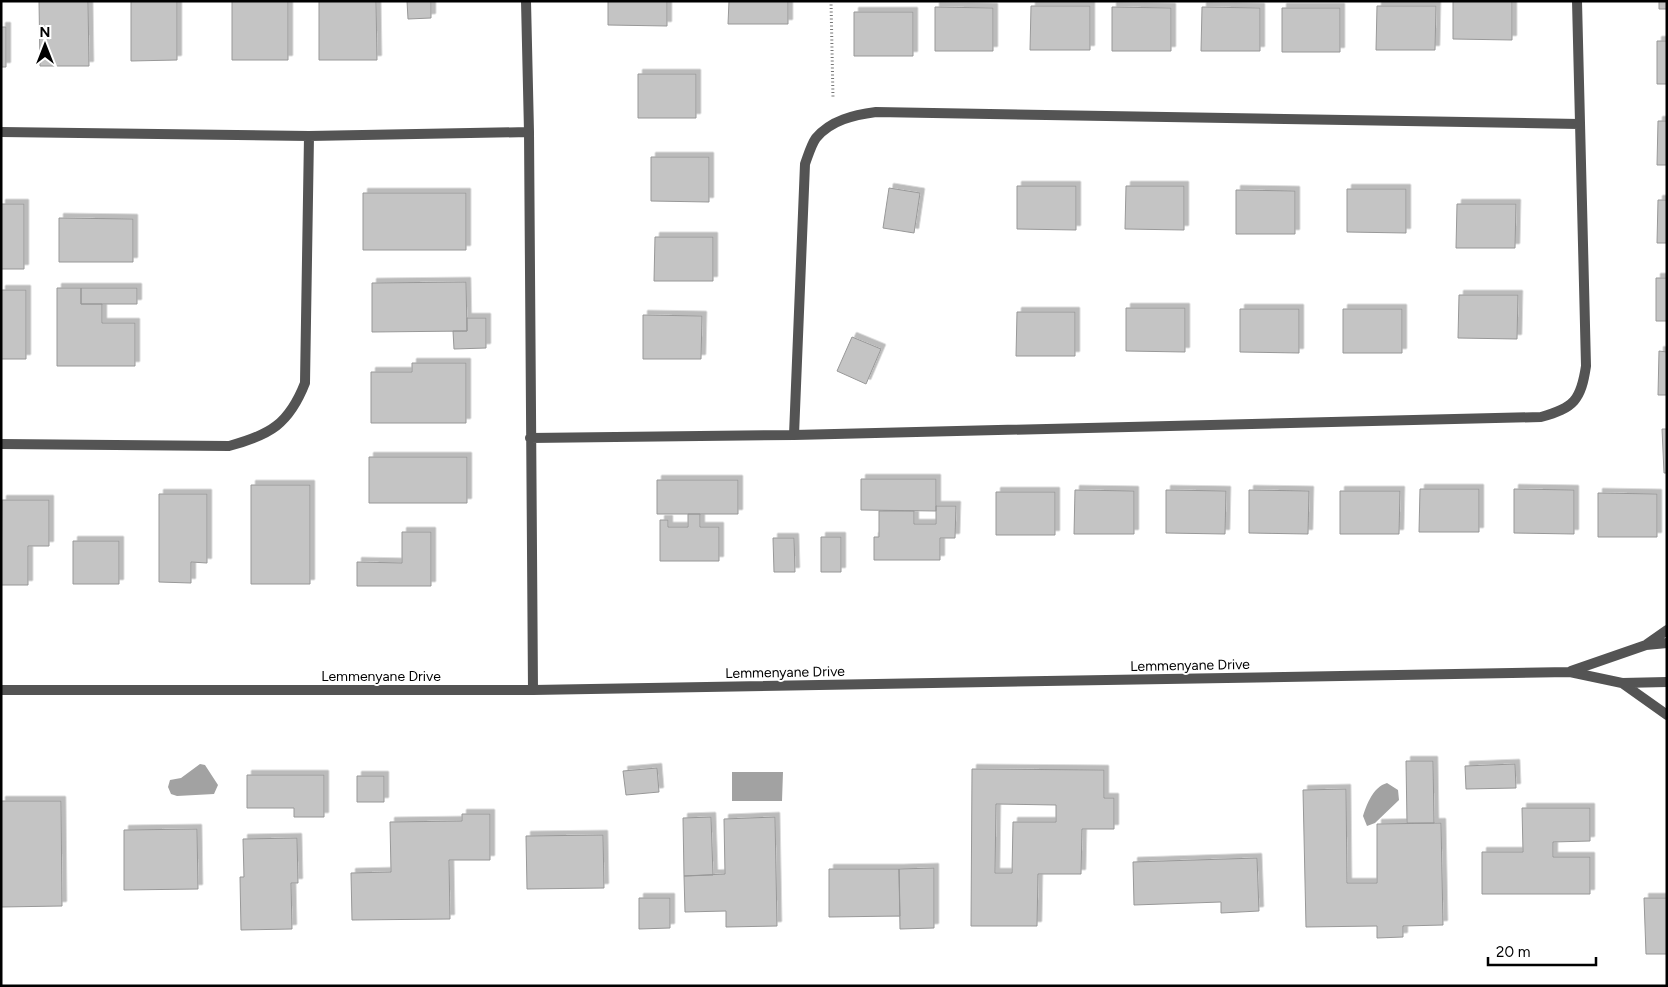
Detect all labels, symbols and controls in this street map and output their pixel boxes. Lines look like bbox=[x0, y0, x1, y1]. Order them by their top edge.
north arrow bbox=[20, 20, 70, 70]
text: N bbox=[40, 24, 50, 41]
street label: Lemmenyane Drive bbox=[1130, 656, 1250, 675]
street label: Lemmenyane Drive bbox=[725, 663, 845, 682]
street label: Lemmenyane Drive bbox=[321, 668, 441, 685]
scale bar bbox=[1488, 934, 1596, 966]
text: 20 m bbox=[1496, 943, 1530, 961]

